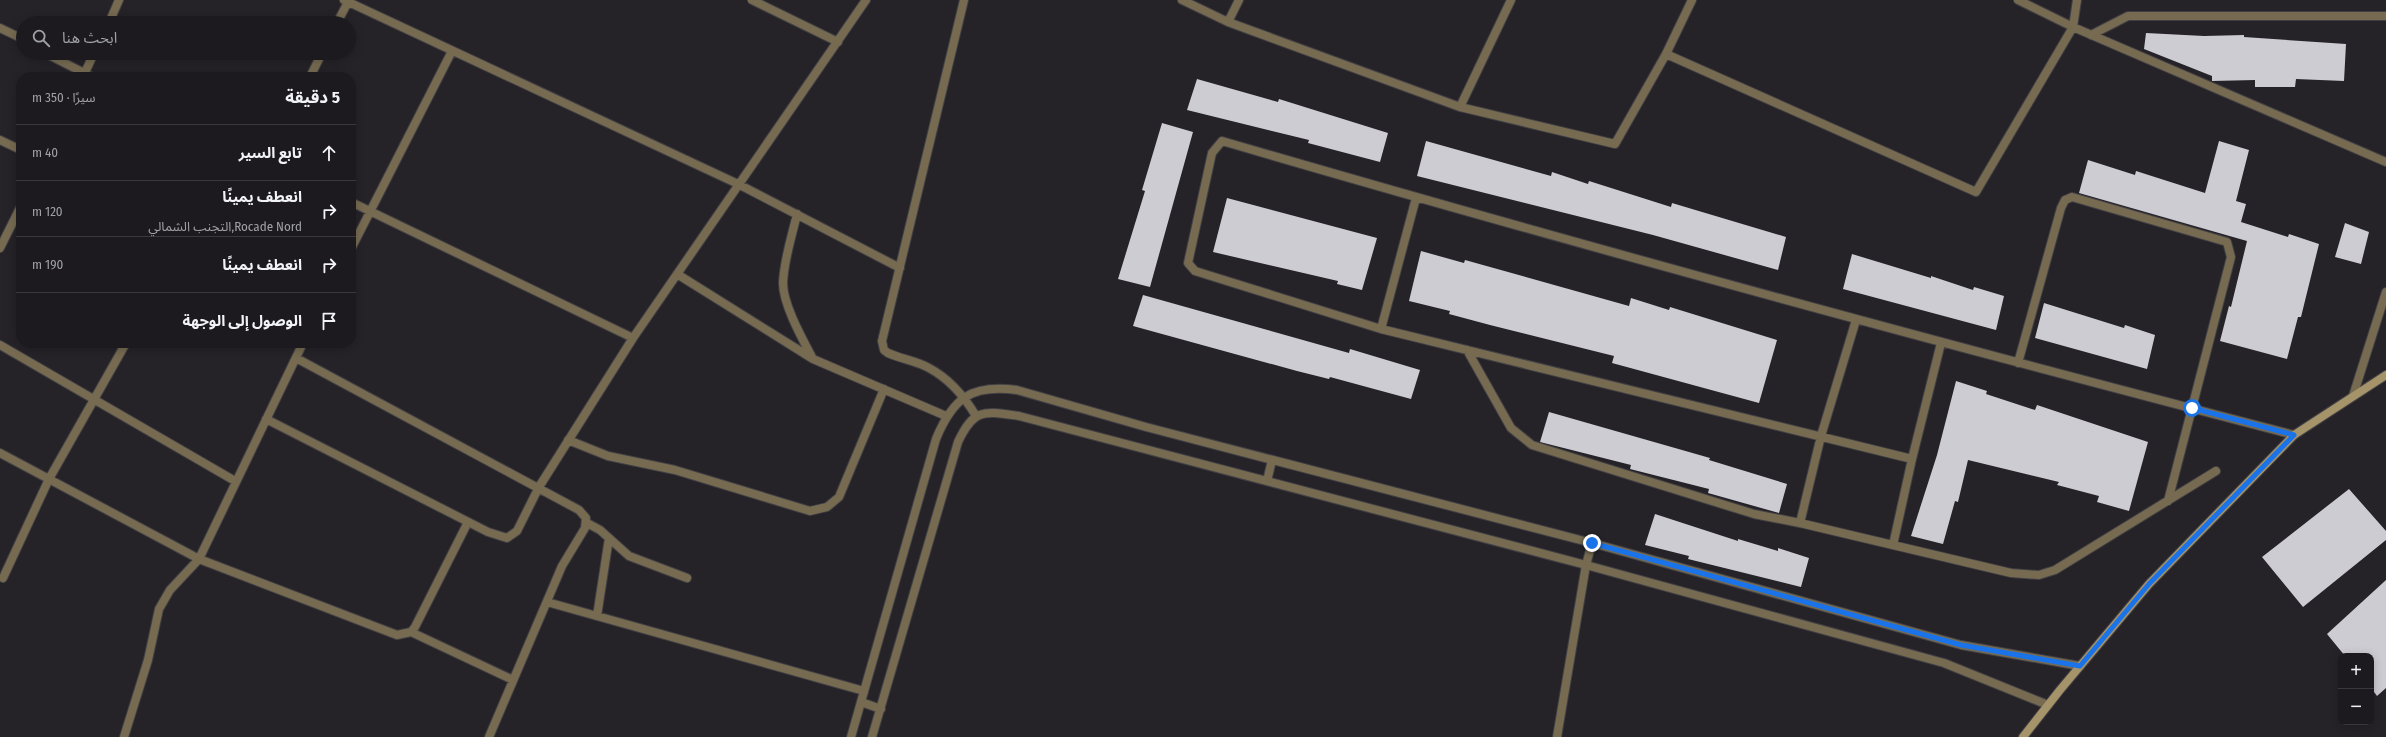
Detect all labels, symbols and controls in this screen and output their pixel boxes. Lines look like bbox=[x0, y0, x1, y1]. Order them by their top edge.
search box bbox=[16, 16, 356, 60]
icon: search bbox=[30, 27, 52, 49]
text: ابحث هنا bbox=[62, 29, 117, 47]
text: 5 دقيقة bbox=[285, 87, 340, 108]
text: سيرًا · 350 m bbox=[32, 90, 96, 105]
icon: ahead bbox=[318, 142, 340, 164]
text: تابع السير bbox=[239, 144, 302, 162]
text: 40 m bbox=[32, 145, 58, 160]
text: انعطف يمينًا bbox=[222, 188, 302, 206]
icon: right bbox=[318, 200, 340, 222]
text: 120 m bbox=[32, 204, 63, 219]
text: Rocade Nord,التجنب الشمالي bbox=[148, 219, 302, 234]
icon: right bbox=[318, 254, 340, 276]
text: انعطف يمينًا bbox=[222, 256, 302, 274]
text: 190 m bbox=[32, 257, 63, 272]
icon: arrive bbox=[318, 310, 340, 332]
text: الوصول إلى الوجهة bbox=[182, 312, 302, 330]
route start bbox=[2183, 399, 2201, 417]
route end bbox=[1583, 534, 1601, 552]
map controls bbox=[2338, 653, 2374, 725]
button: + bbox=[2338, 653, 2374, 689]
button: − bbox=[2338, 689, 2374, 725]

